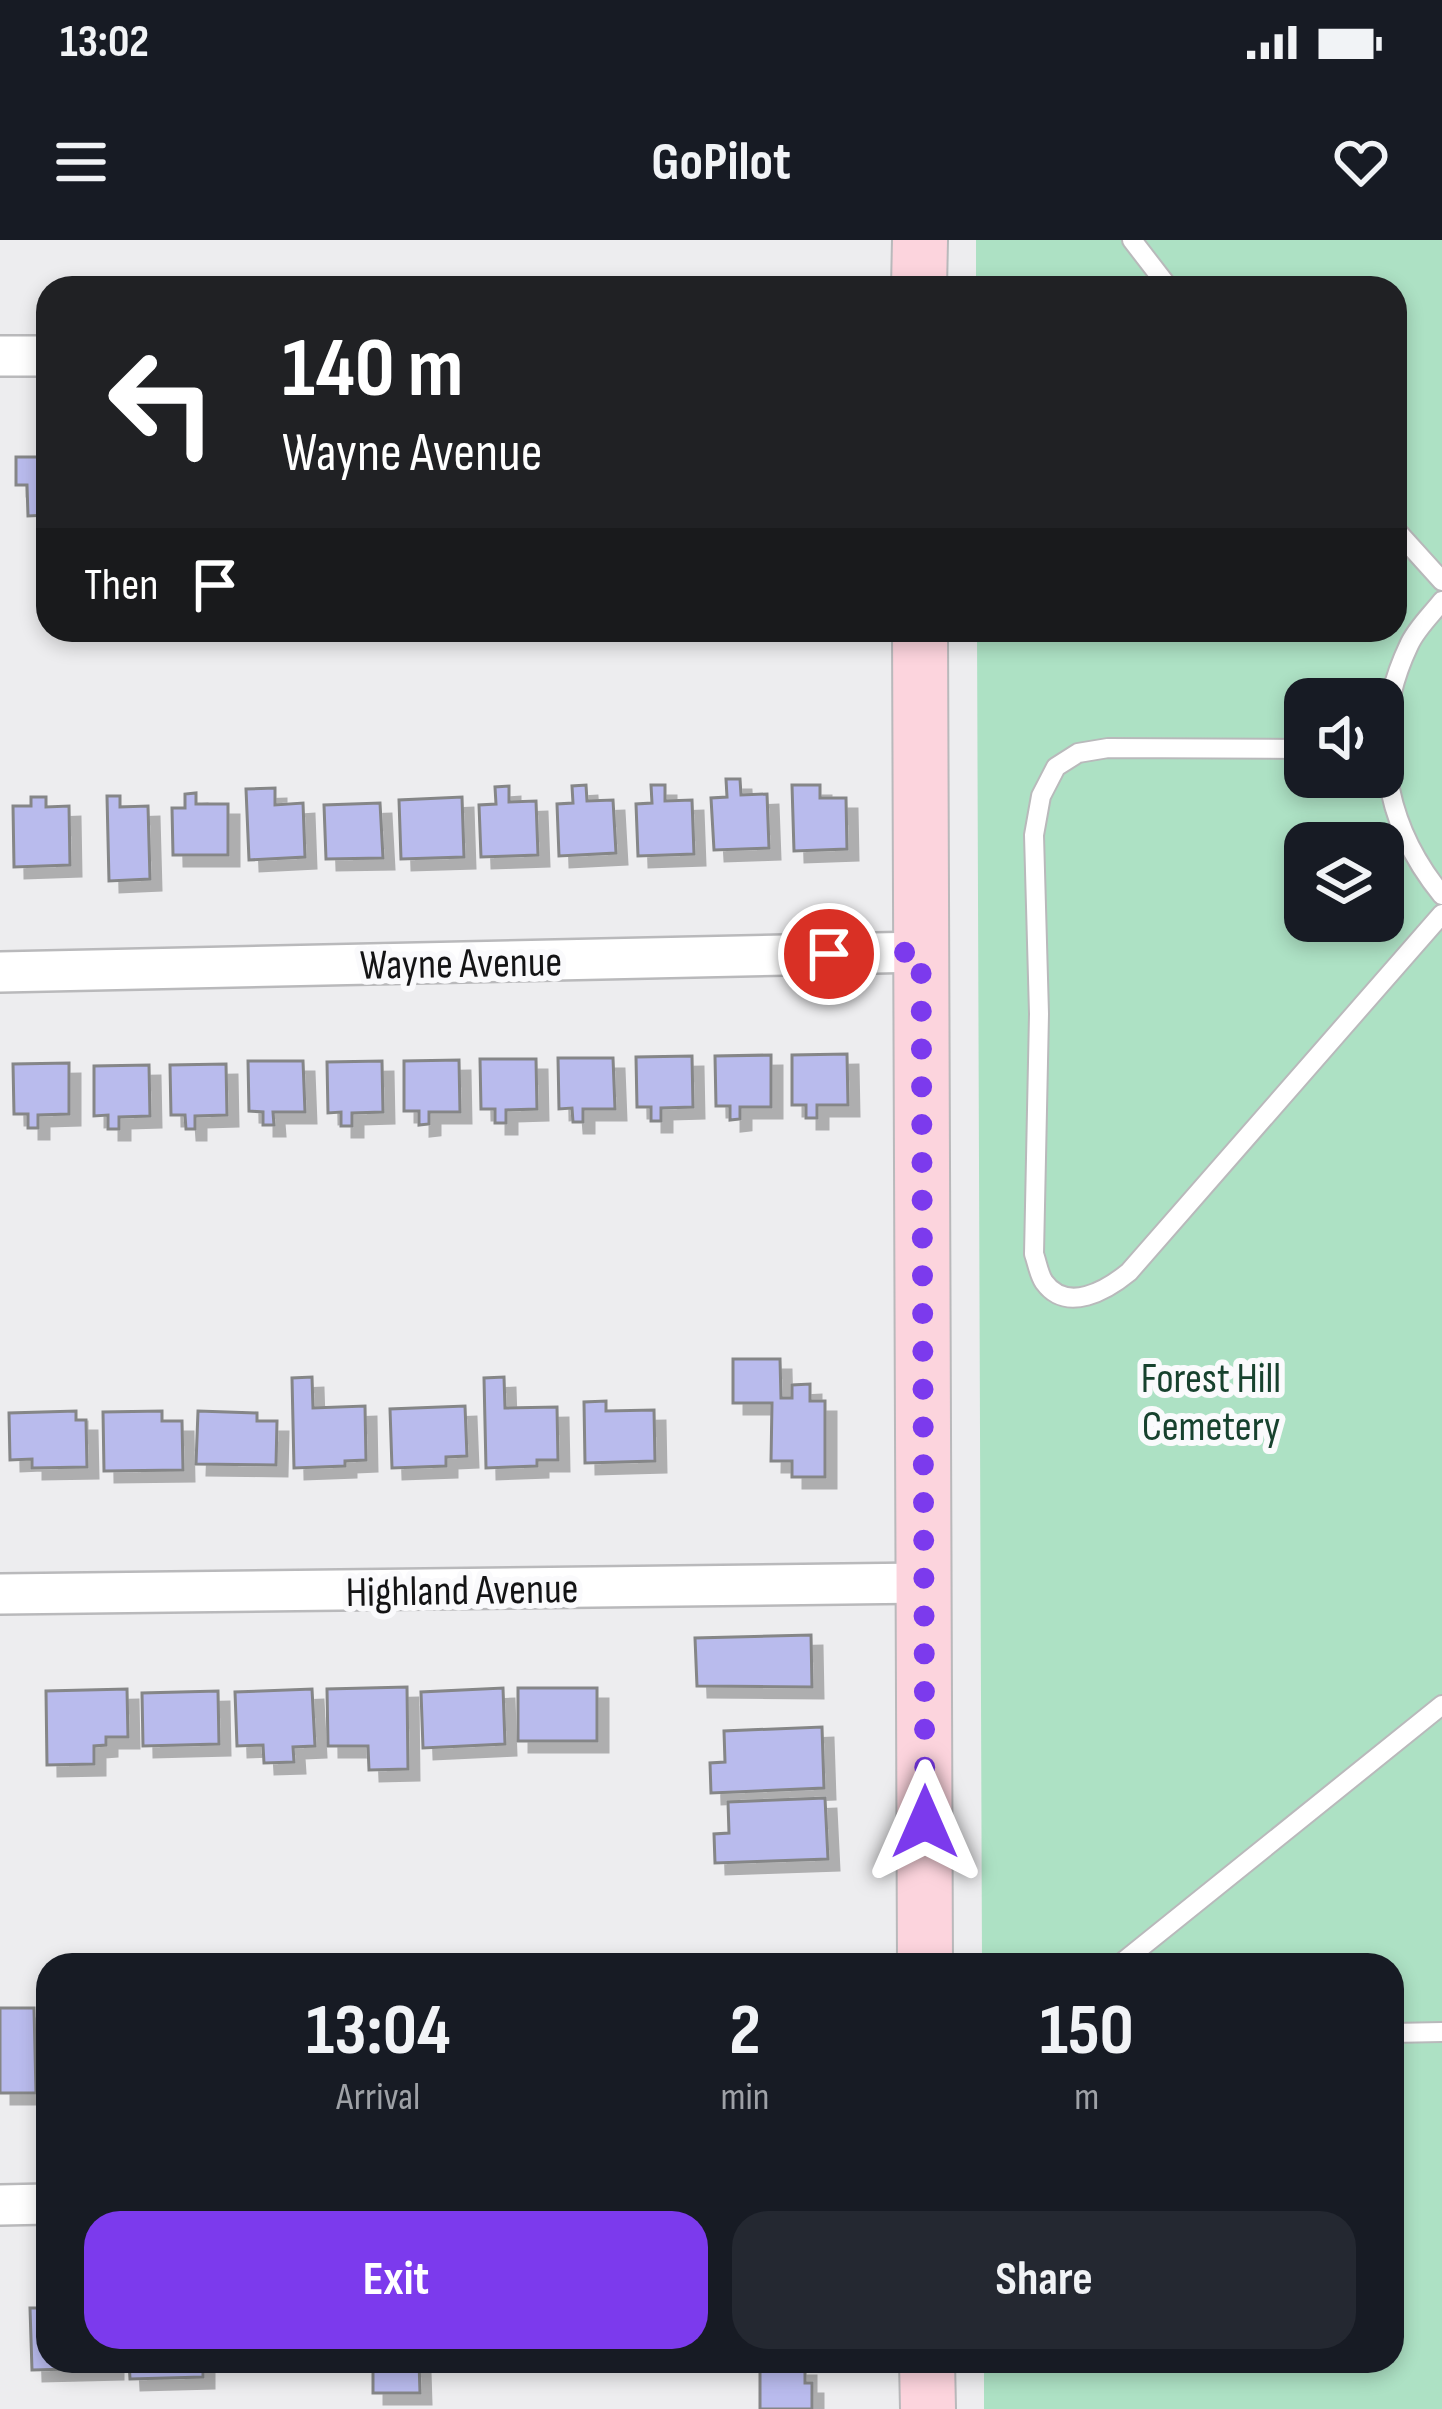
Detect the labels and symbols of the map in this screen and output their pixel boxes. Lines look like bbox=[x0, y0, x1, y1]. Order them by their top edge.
pin bbox=[778, 903, 880, 1005]
street label: Wayne Avenue bbox=[359, 937, 563, 992]
park label: Forest Hill Cemetery bbox=[1141, 1354, 1281, 1453]
street label: Highland Avenue bbox=[345, 1564, 579, 1619]
position arrow bbox=[862, 1759, 988, 1885]

